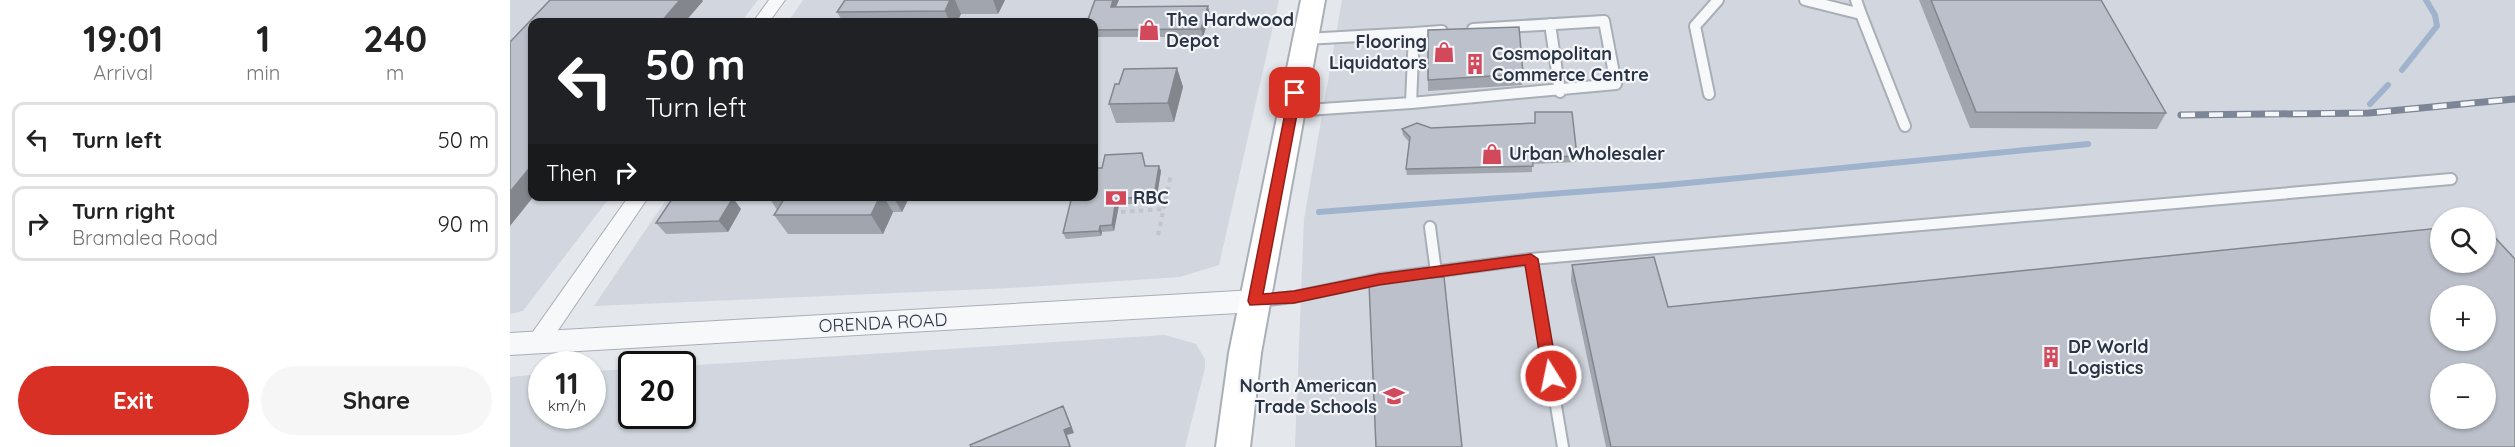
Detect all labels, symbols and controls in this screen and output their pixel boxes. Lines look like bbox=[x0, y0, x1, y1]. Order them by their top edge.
place label: The Hardwood Depot bbox=[1166, 8, 1294, 52]
text: 19:01 bbox=[83, 16, 163, 61]
text: 1 bbox=[256, 16, 270, 61]
text: 240 bbox=[363, 16, 427, 61]
shop icon: The Hardwood Depot bbox=[1137, 18, 1161, 42]
place label: Flooring Liquidators bbox=[1329, 30, 1427, 74]
text: 50 m bbox=[645, 38, 745, 91]
shop icon: Flooring Liquidators bbox=[1432, 40, 1456, 64]
icon: left bbox=[546, 42, 624, 120]
place label: Cosmopolitan Commerce Centre bbox=[1492, 42, 1649, 86]
building icon: Cosmopolitan Commerce Centre bbox=[1463, 52, 1487, 76]
text: Arrival bbox=[93, 60, 153, 85]
text: min bbox=[246, 60, 280, 85]
text: m bbox=[386, 60, 404, 85]
pin bbox=[1269, 67, 1320, 118]
icon: arrive bbox=[1278, 76, 1311, 109]
text: Turn left bbox=[645, 90, 747, 124]
icon: left bbox=[21, 123, 54, 156]
text: Turn left bbox=[72, 126, 162, 154]
text: 50 m bbox=[438, 126, 489, 154]
shop icon: Urban Wholesaler bbox=[1480, 142, 1504, 166]
place label: Urban Wholesaler bbox=[1509, 142, 1665, 165]
icon: right bbox=[609, 156, 642, 189]
text: Then bbox=[546, 159, 597, 187]
bank icon: RBC bbox=[1104, 186, 1128, 210]
place label: RBC bbox=[1133, 186, 1168, 209]
text: Turn right bbox=[72, 197, 176, 225]
icon: right bbox=[21, 207, 54, 240]
map controls bbox=[2430, 207, 2496, 429]
button: search bbox=[2430, 207, 2496, 273]
text: 90 m bbox=[438, 210, 489, 238]
text: Bramalea Road bbox=[72, 225, 218, 250]
button: + bbox=[2430, 285, 2496, 351]
street label: ORENDA ROAD bbox=[818, 308, 948, 337]
place label: DP World Logistics bbox=[2068, 335, 2149, 379]
position arrow bbox=[1519, 344, 1583, 408]
building icon: DP World Logistics bbox=[2039, 345, 2063, 369]
speed limit sign: 20 bbox=[618, 351, 696, 429]
button: − bbox=[2430, 363, 2496, 429]
text: 11 bbox=[555, 364, 579, 402]
button: Exit bbox=[18, 366, 249, 435]
button: Share bbox=[261, 366, 492, 435]
place label: North American Trade Schools bbox=[1240, 374, 1377, 418]
school or university icon: North American Trade Schools bbox=[1382, 384, 1406, 408]
text: km/h bbox=[548, 396, 586, 415]

